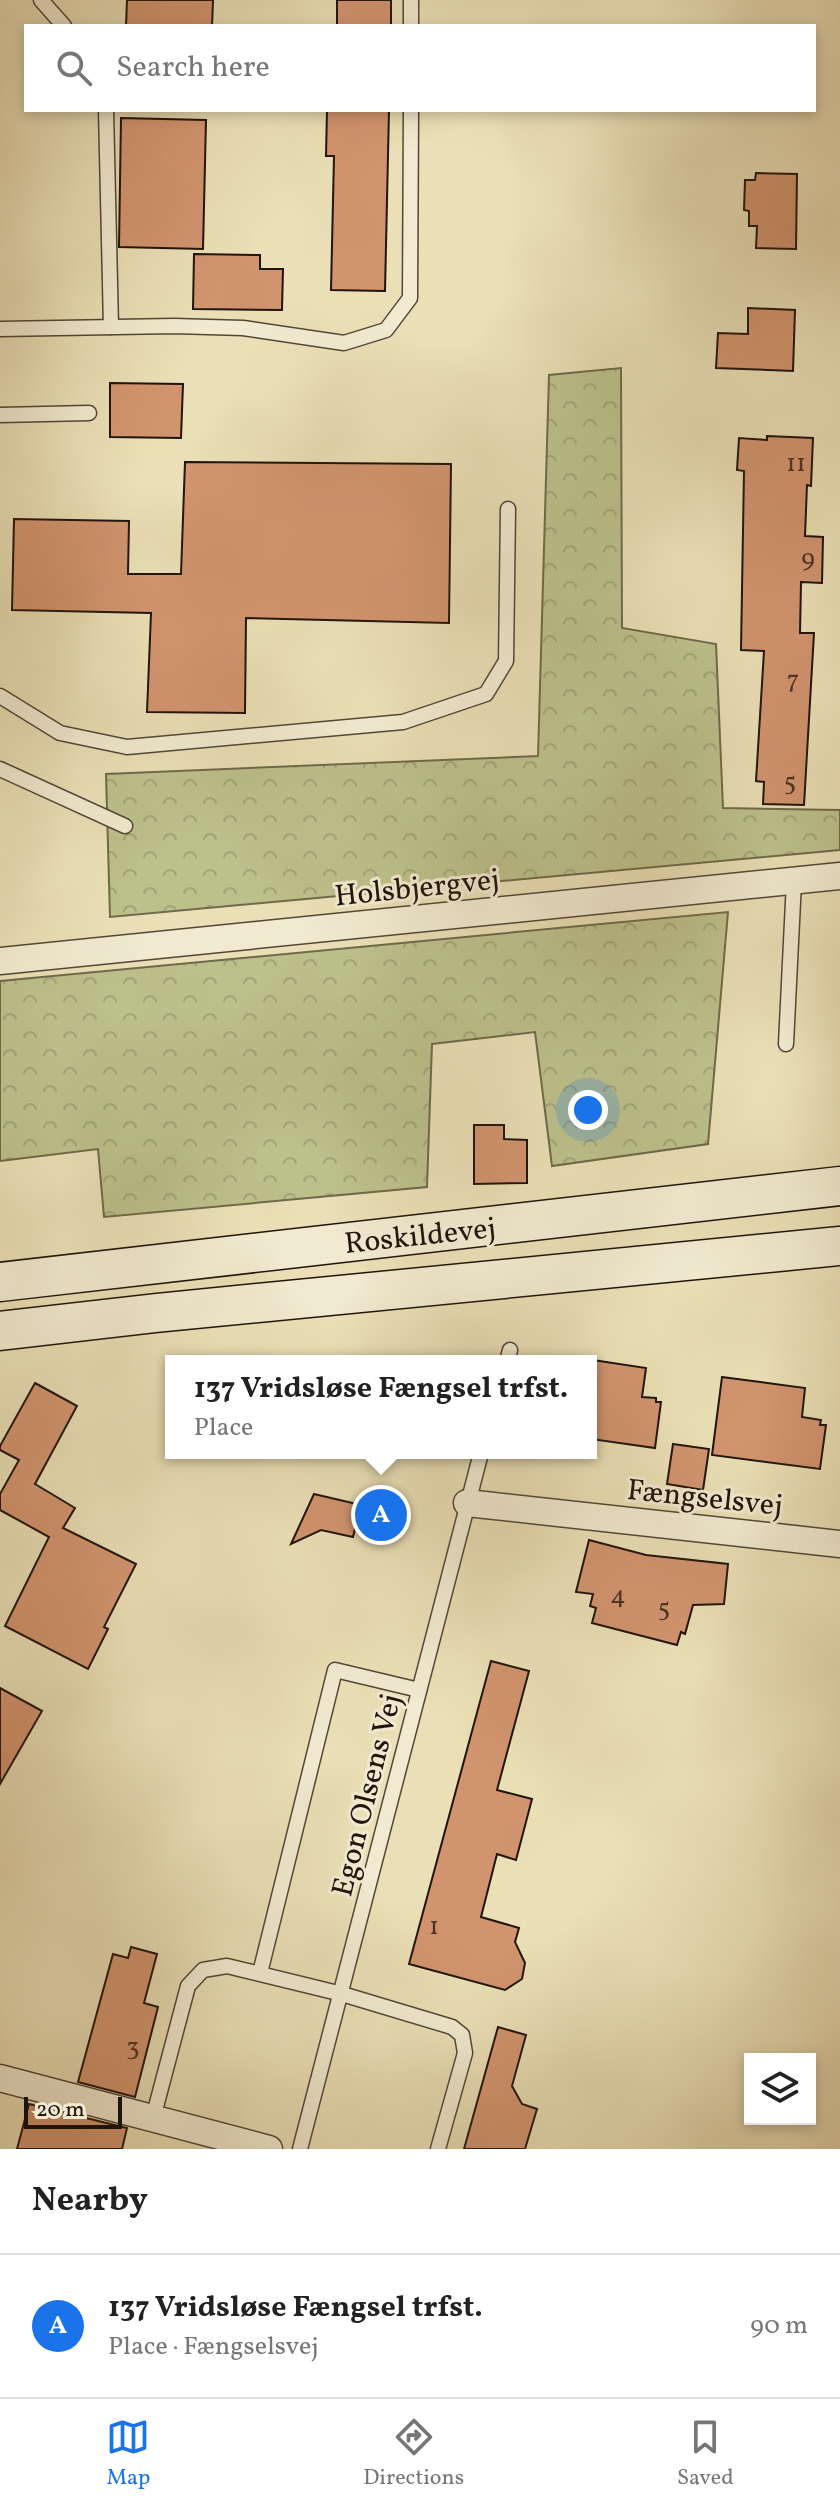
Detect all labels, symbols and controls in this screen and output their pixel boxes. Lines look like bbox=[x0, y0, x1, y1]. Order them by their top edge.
search box bbox=[24, 24, 816, 112]
icon: search bbox=[52, 46, 96, 90]
text: Search here bbox=[116, 47, 270, 89]
house number: 11 bbox=[786, 446, 806, 482]
house number: 9 bbox=[801, 541, 815, 577]
house number: 7 bbox=[787, 663, 799, 699]
house number: 5 bbox=[784, 765, 796, 801]
street label: Holsbjergvej bbox=[333, 859, 502, 919]
your location bbox=[568, 1090, 608, 1130]
street label: Roskildevej bbox=[342, 1208, 498, 1266]
popup bbox=[165, 1355, 597, 1459]
text: 137 Vridsløse Fængsel trfst. bbox=[194, 1368, 568, 1410]
text: Place bbox=[194, 1410, 253, 1446]
street label: Fængselsvej bbox=[625, 1470, 785, 1528]
pin: A bbox=[355, 1485, 407, 1545]
house number: 4 bbox=[610, 1578, 626, 1614]
house number: 5 bbox=[658, 1591, 670, 1627]
street label: Egon Olsens Vej bbox=[322, 1690, 413, 1901]
house number: 1 bbox=[429, 1909, 439, 1945]
house number: 3 bbox=[126, 2030, 140, 2066]
map controls bbox=[744, 2053, 816, 2125]
button: layers bbox=[744, 2053, 816, 2125]
scale bar bbox=[24, 2093, 122, 2129]
text: 20 m bbox=[36, 2095, 85, 2126]
text: Nearby bbox=[32, 2178, 148, 2225]
text: 137 Vridsløse Fængsel trfst. bbox=[108, 2287, 483, 2329]
text: A bbox=[49, 2308, 67, 2344]
text: 90 m bbox=[750, 2308, 808, 2344]
text: Place · Fængselsvej bbox=[108, 2329, 319, 2365]
tab: Map bbox=[106, 2415, 150, 2494]
tab: Directions bbox=[363, 2415, 464, 2494]
tab: Saved bbox=[677, 2415, 734, 2494]

